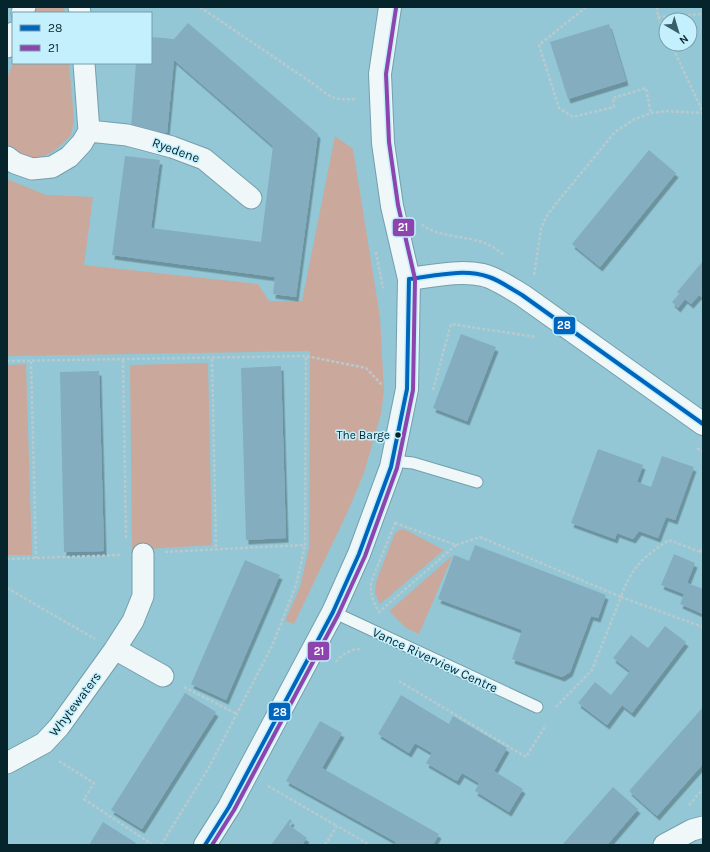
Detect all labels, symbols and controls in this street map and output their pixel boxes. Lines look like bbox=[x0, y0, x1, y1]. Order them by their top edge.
legend bbox=[12, 12, 152, 64]
north arrow bbox=[658, 12, 698, 52]
text: 28 bbox=[48, 21, 62, 35]
text: N bbox=[677, 32, 691, 47]
text: 21 bbox=[48, 41, 59, 55]
street label: Ryedene bbox=[150, 134, 202, 166]
line badge: 21 bbox=[392, 218, 415, 237]
text: 21 bbox=[398, 221, 408, 234]
line badge: 28 bbox=[553, 316, 576, 335]
text: 28 bbox=[557, 319, 571, 332]
place label: The Barge bbox=[337, 428, 390, 442]
marker: The Barge bbox=[393, 430, 403, 440]
street label: Vance Riverview Centre bbox=[370, 624, 500, 696]
line badge: 21 bbox=[307, 641, 330, 661]
text: 21 bbox=[314, 645, 324, 658]
street label: Whytewaters bbox=[46, 669, 104, 739]
line badge: 28 bbox=[268, 702, 291, 721]
text: 28 bbox=[273, 706, 287, 719]

